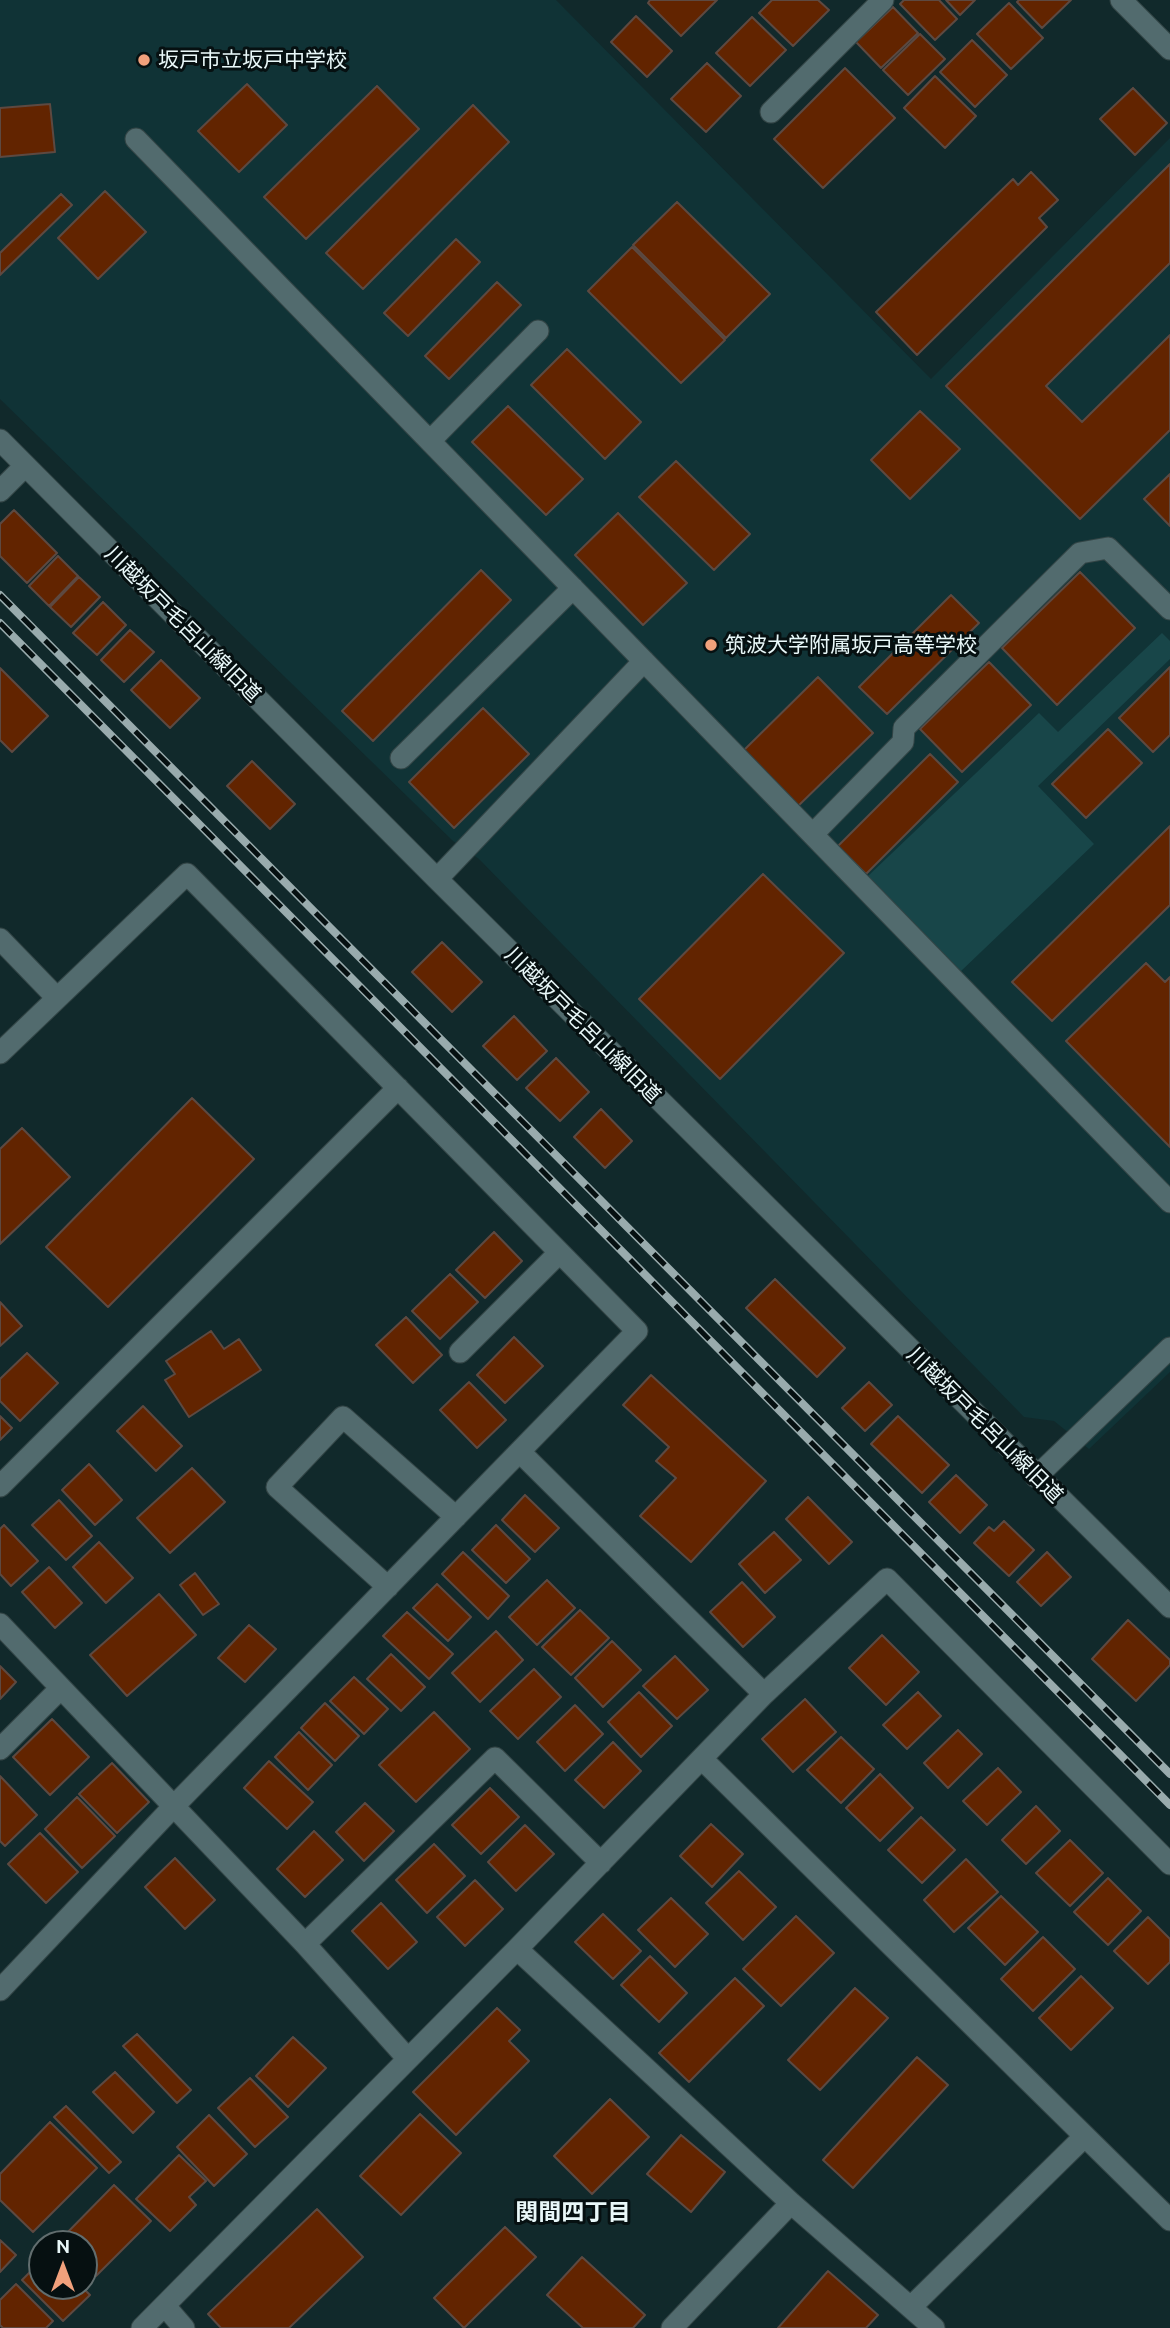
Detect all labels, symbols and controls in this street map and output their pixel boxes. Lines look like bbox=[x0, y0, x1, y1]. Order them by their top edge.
place label: 坂戸市立坂戸中学校 bbox=[158, 47, 347, 73]
marker: 坂戸市立坂戸中学校 bbox=[136, 52, 152, 68]
street label: 川越坂戸毛呂山線旧道 bbox=[100, 541, 266, 707]
place label: 筑波大学附属坂戸高等学校 bbox=[725, 632, 977, 658]
marker: 筑波大学附属坂戸高等学校 bbox=[703, 637, 719, 653]
street label: 川越坂戸毛呂山線旧道 bbox=[500, 942, 666, 1108]
street label: 川越坂戸毛呂山線旧道 bbox=[902, 1342, 1068, 1508]
district label: 関間四丁目 bbox=[516, 2198, 630, 2226]
north arrow bbox=[28, 2230, 98, 2300]
text: N bbox=[56, 2235, 70, 2257]

